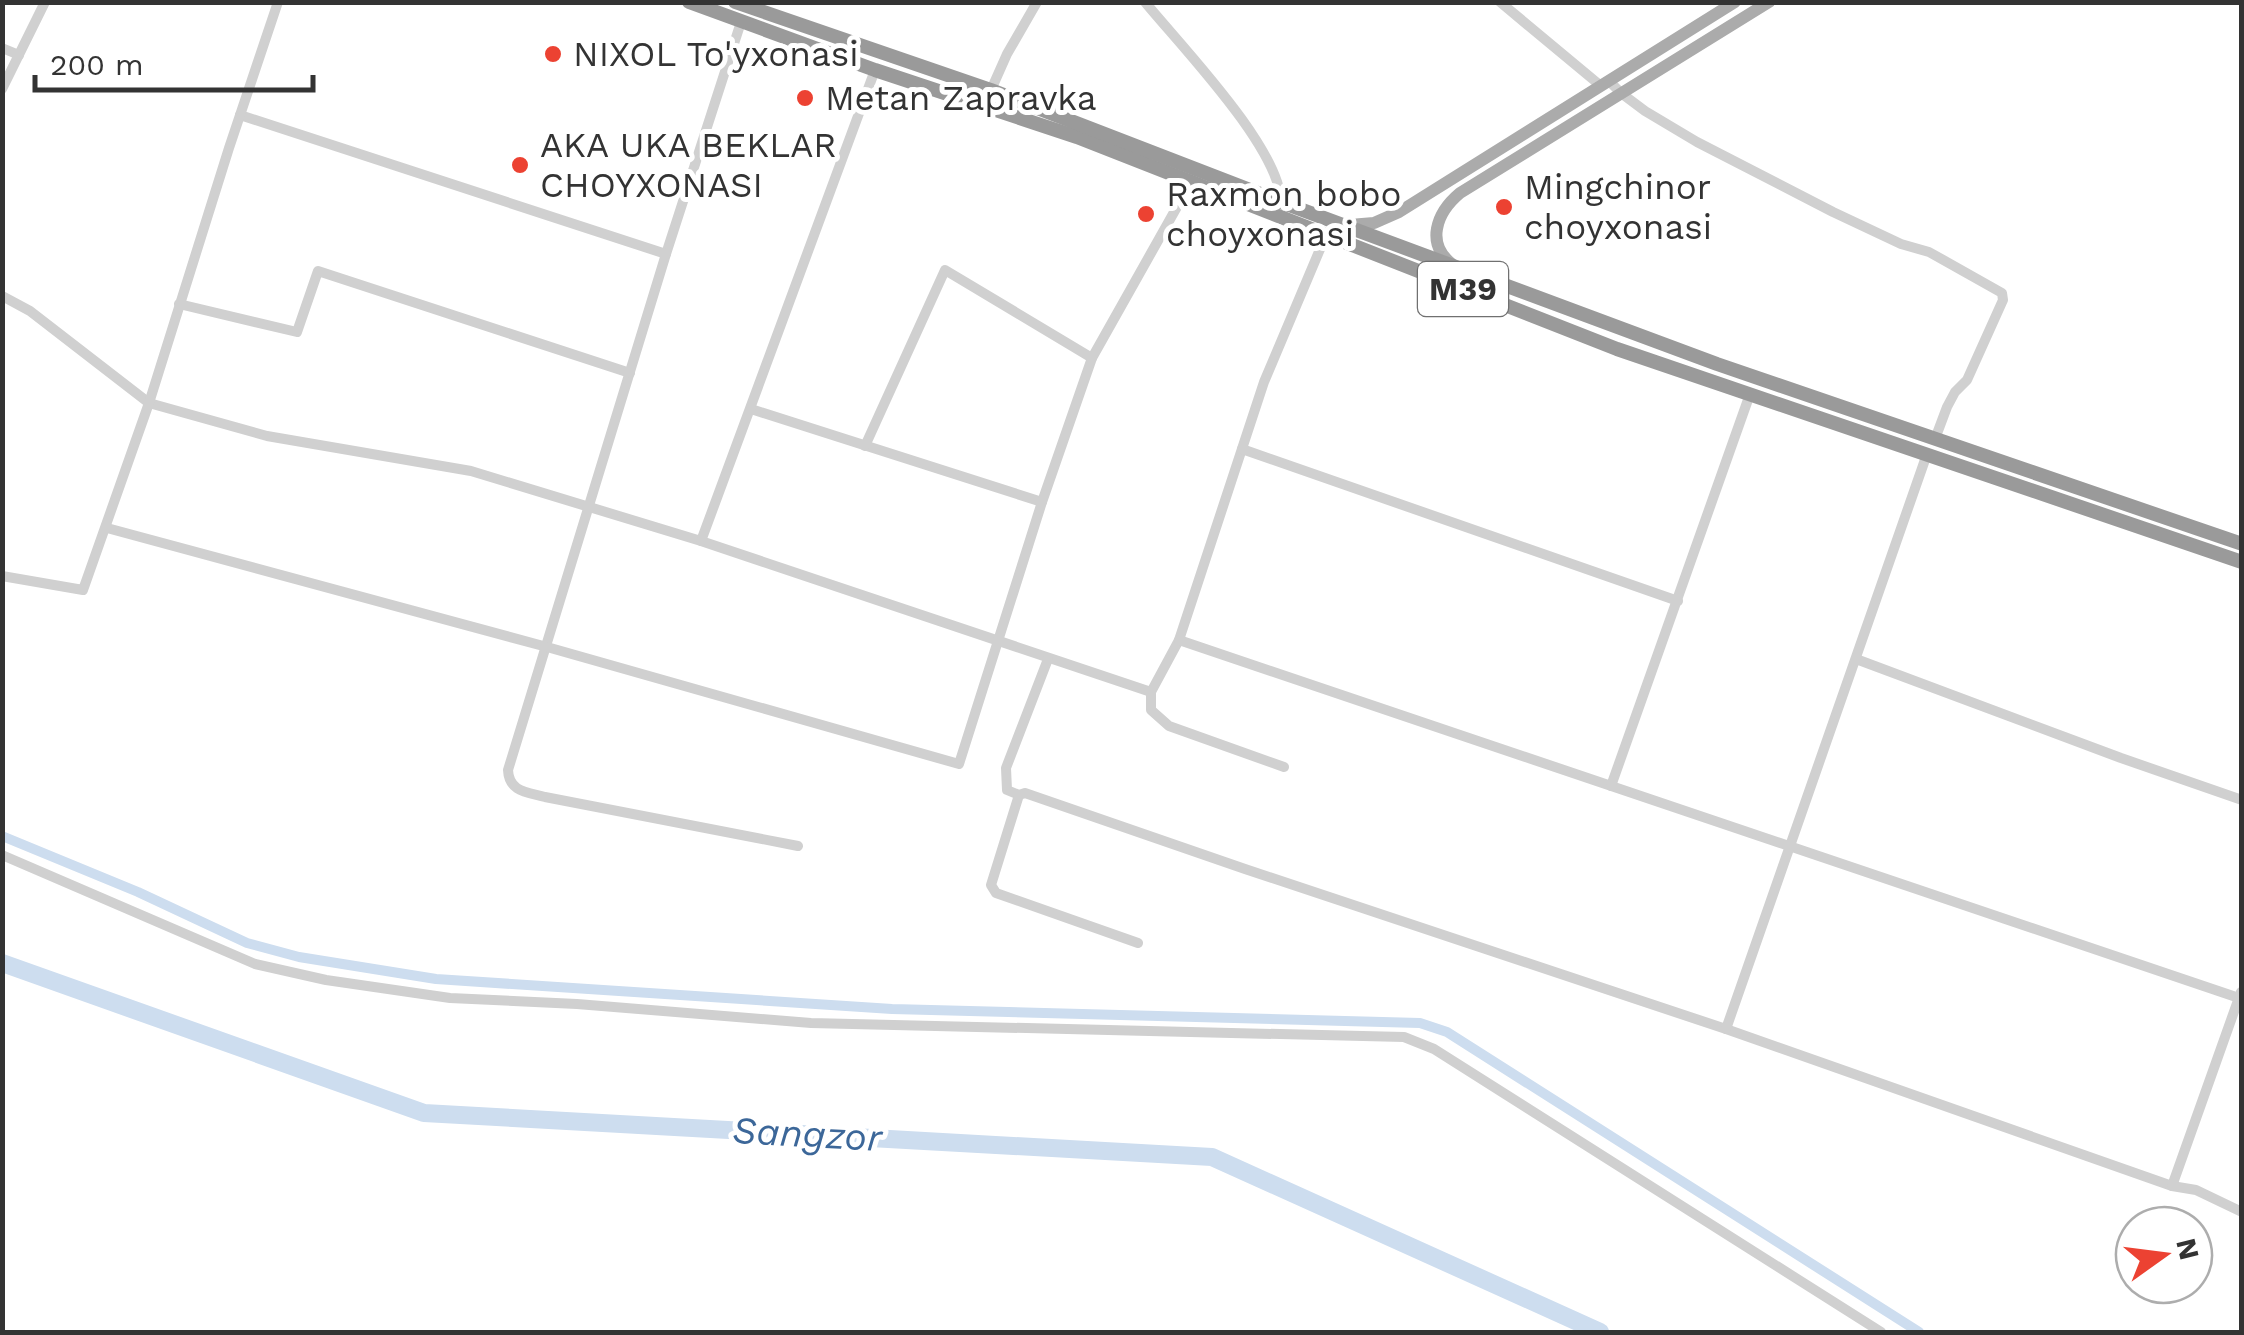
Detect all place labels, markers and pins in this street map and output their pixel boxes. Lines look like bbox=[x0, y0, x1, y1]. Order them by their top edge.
place label: NIXOL To'yxonasi bbox=[573, 33, 859, 75]
marker: NIXOL To'yxonasi bbox=[542, 43, 564, 65]
place label: Metan Zapravka bbox=[825, 77, 1097, 119]
marker: Metan Zapravka bbox=[794, 87, 816, 109]
place label: AKA UKA BEKLAR CHOYXONASI bbox=[540, 124, 837, 206]
marker: AKA UKA BEKLAR CHOYXONASI bbox=[509, 154, 531, 176]
place label: Mingchinor choyxonasi bbox=[1524, 166, 1712, 248]
place label: Raxmon bobo choyxonasi bbox=[1166, 173, 1402, 255]
marker: Mingchinor choyxonasi bbox=[1493, 196, 1515, 218]
marker: Raxmon bobo choyxonasi bbox=[1135, 203, 1157, 225]

